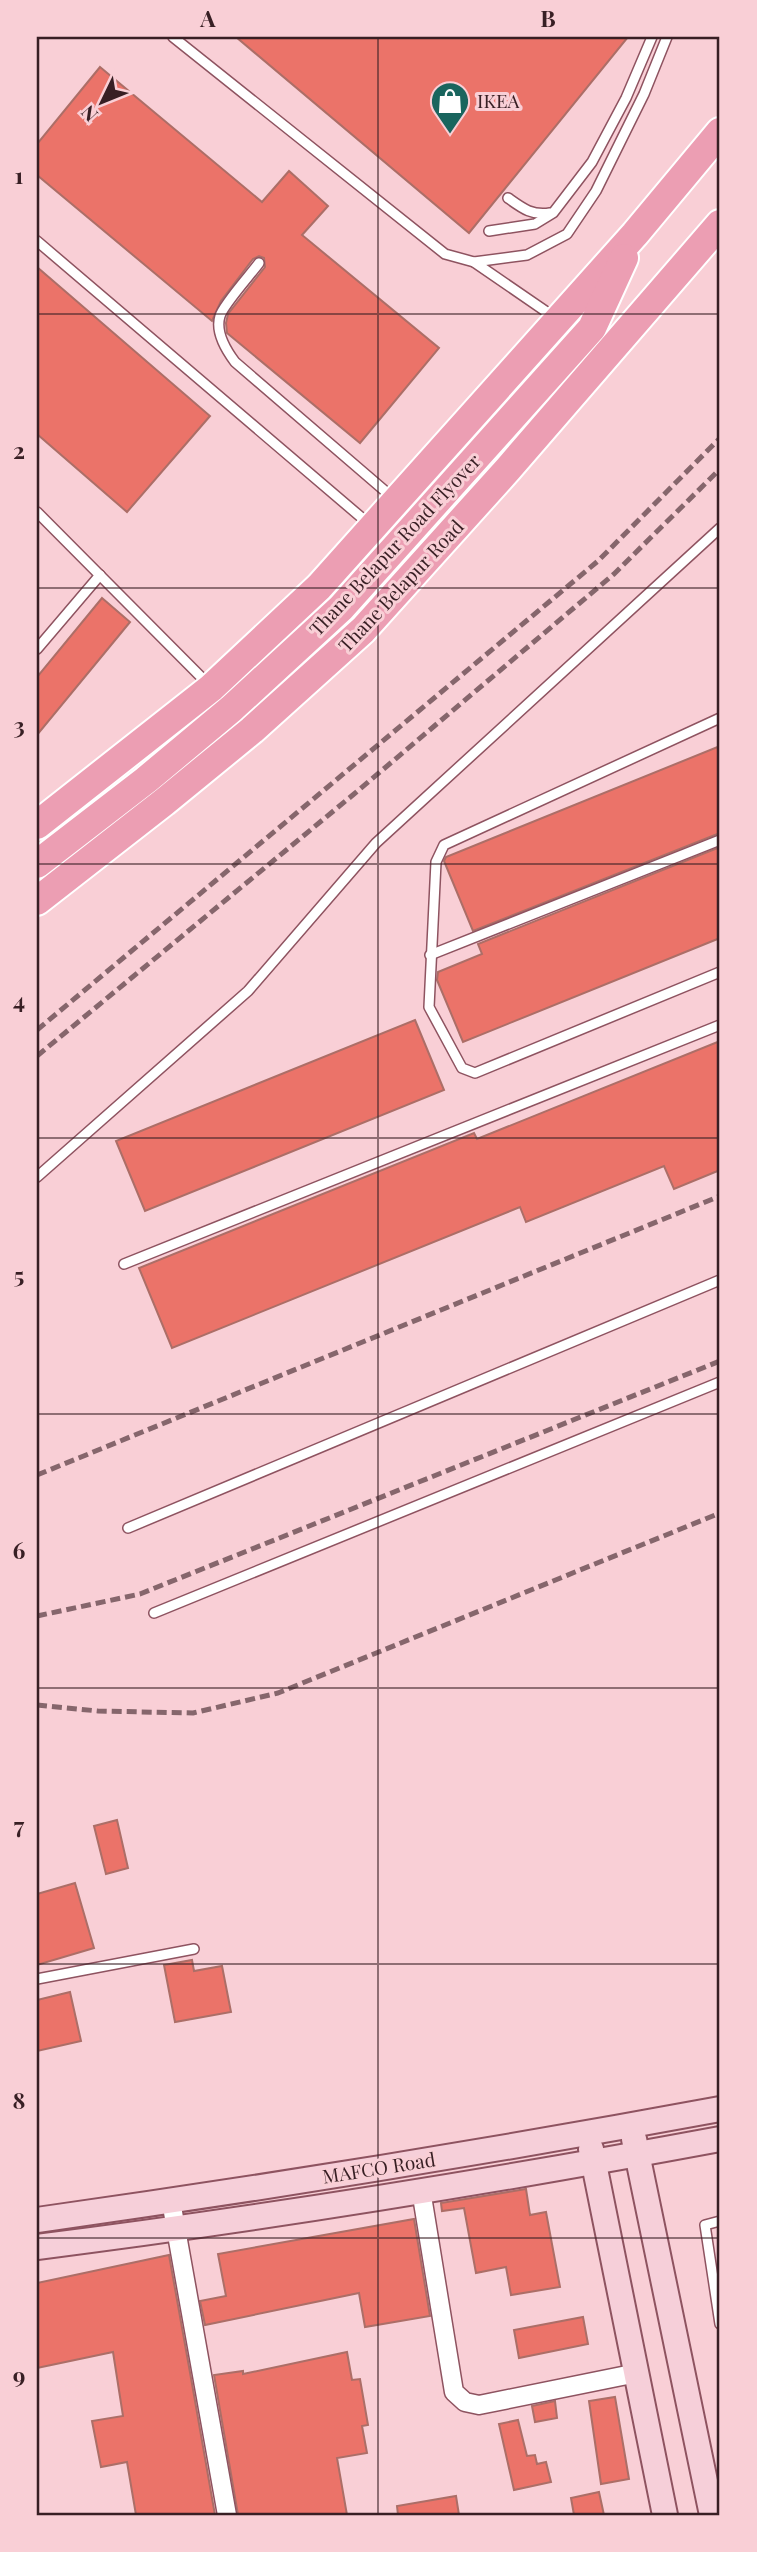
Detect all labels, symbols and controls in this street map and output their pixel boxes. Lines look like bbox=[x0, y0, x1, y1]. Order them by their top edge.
text: A bbox=[199, 2, 216, 33]
text: B bbox=[540, 2, 556, 33]
north arrow bbox=[66, 66, 136, 136]
shop icon: IKEA bbox=[429, 80, 471, 135]
place label: IKEA bbox=[477, 87, 520, 113]
text: N bbox=[74, 100, 103, 128]
text: 1 bbox=[15, 159, 24, 190]
text: 2 bbox=[13, 434, 25, 465]
street label: Thane Belapur Road Flyover bbox=[305, 449, 485, 641]
street label: Thane Belapur Road bbox=[334, 515, 468, 657]
text: 3 bbox=[13, 709, 25, 740]
text: 4 bbox=[13, 984, 25, 1015]
text: 5 bbox=[14, 1259, 24, 1290]
text: 6 bbox=[13, 1534, 26, 1565]
text: 7 bbox=[14, 1809, 25, 1840]
text: 8 bbox=[13, 2084, 25, 2115]
street label: MAFCO Road bbox=[321, 2145, 437, 2189]
text: 9 bbox=[13, 2359, 25, 2390]

